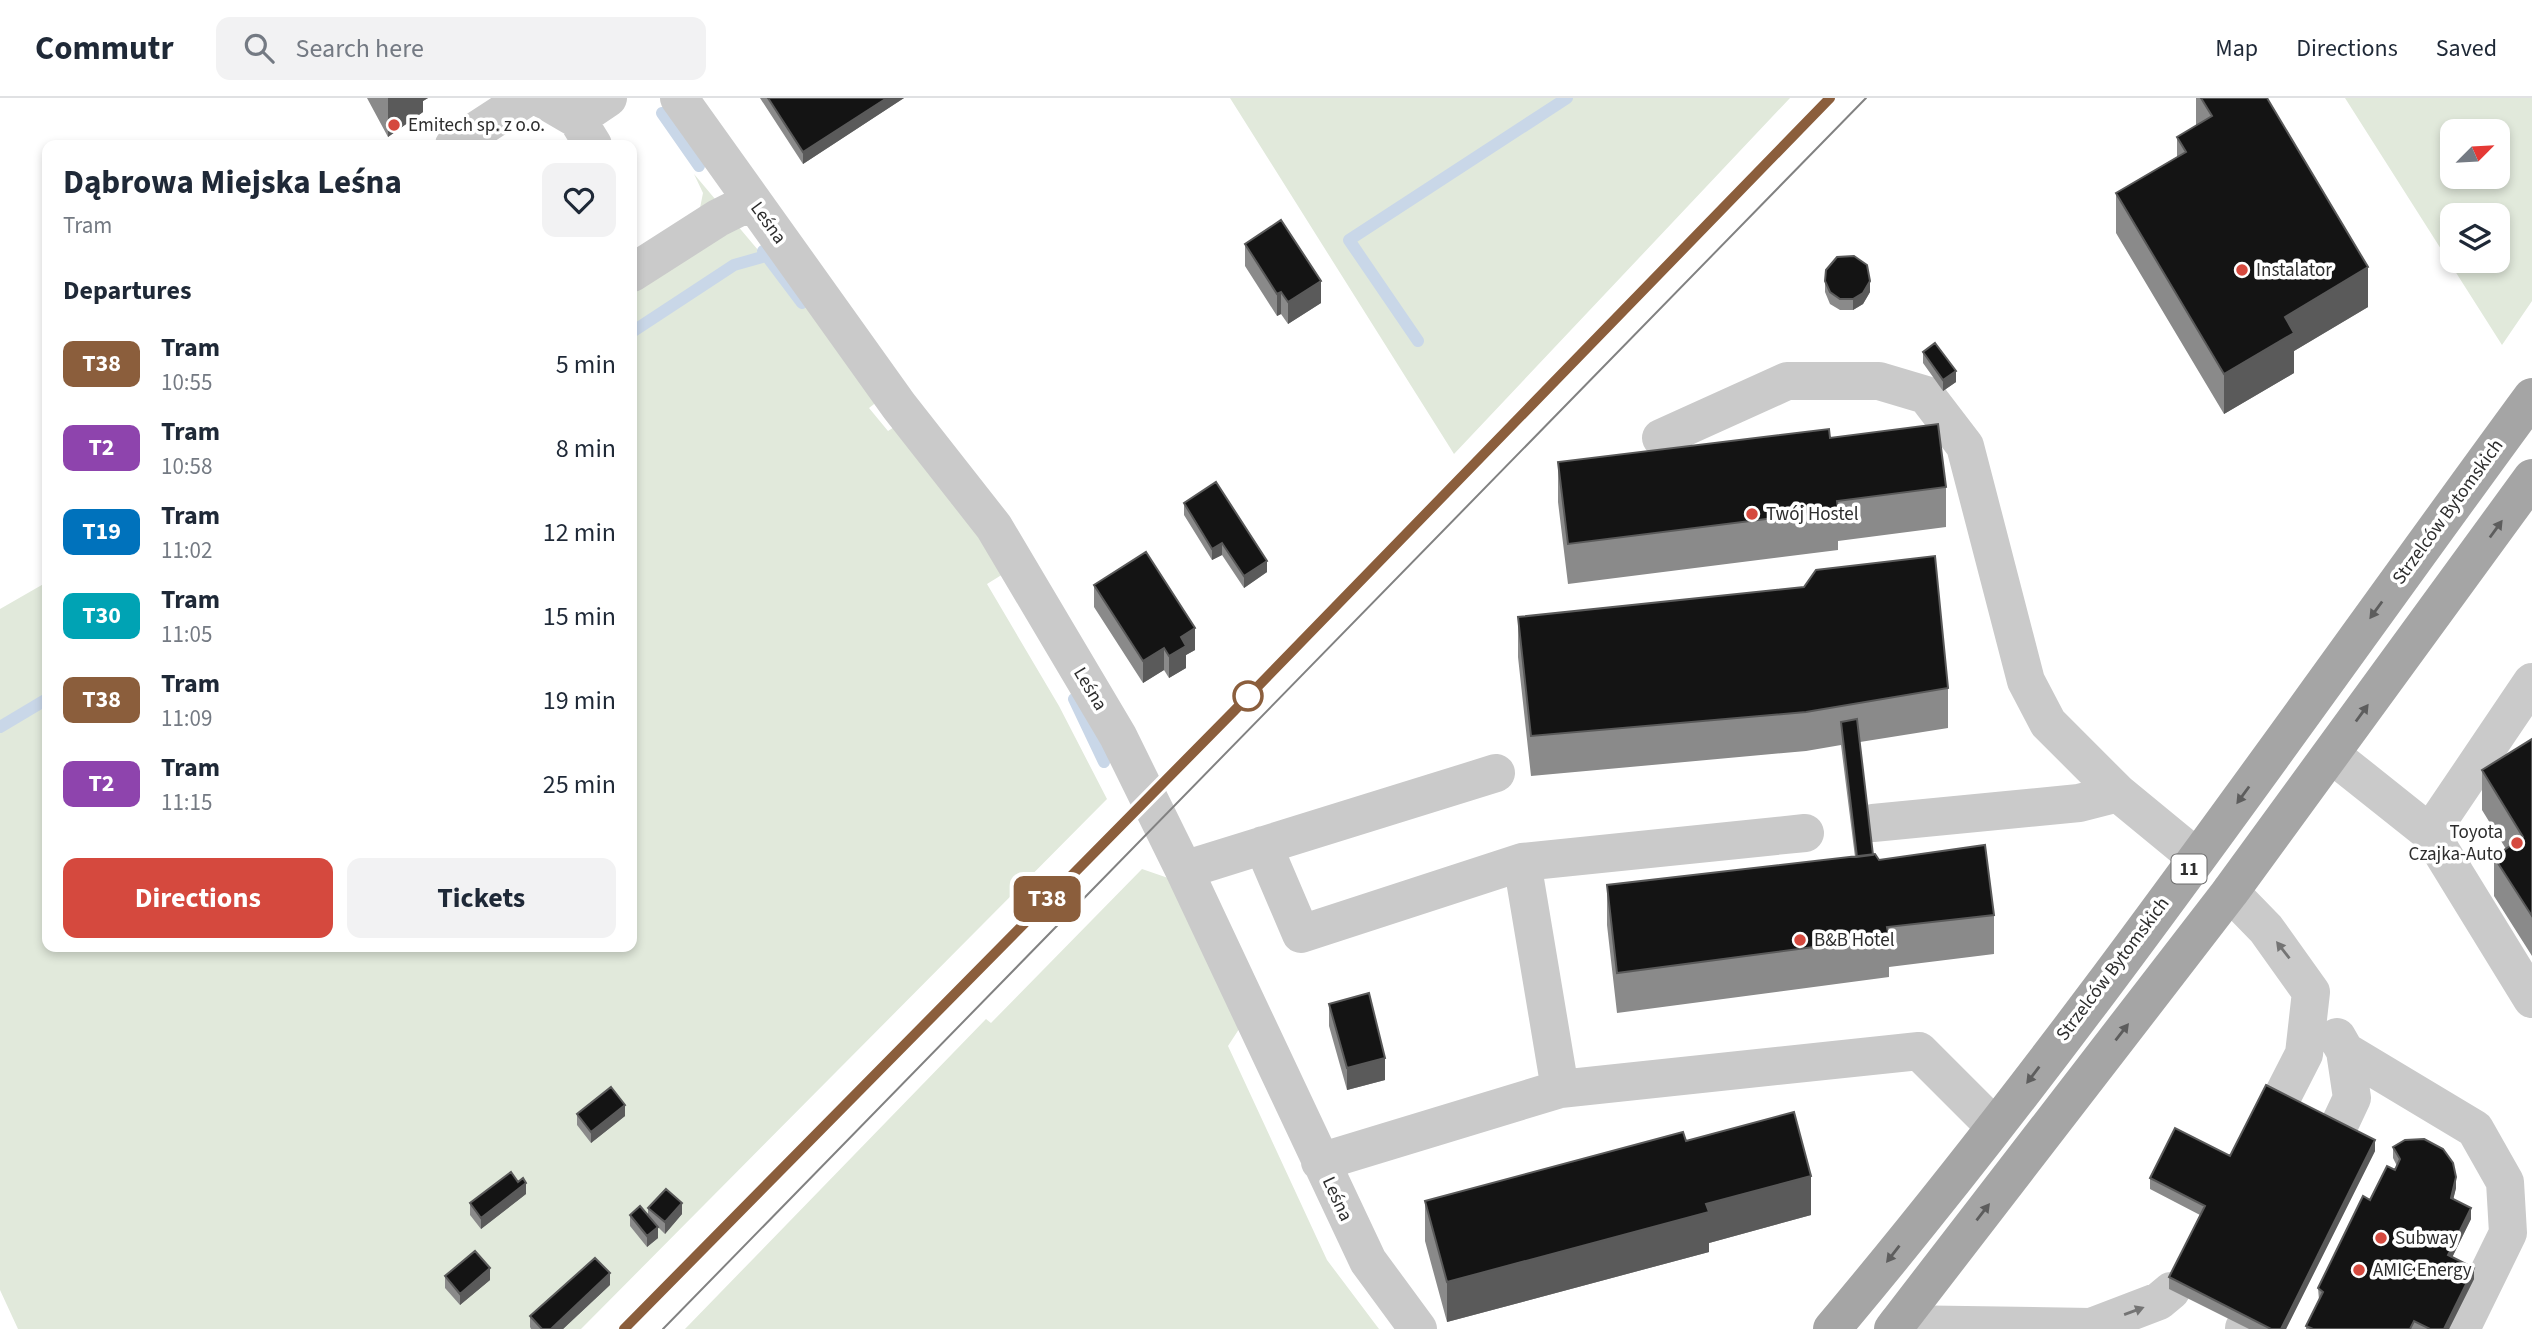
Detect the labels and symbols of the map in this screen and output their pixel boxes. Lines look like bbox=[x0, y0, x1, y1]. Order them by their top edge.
place label: Emitech sp. z o.o. bbox=[408, 112, 545, 139]
marker: Emitech sp. z o.o. bbox=[386, 117, 402, 133]
north arrow bbox=[2440, 119, 2510, 189]
street label: Leśna bbox=[743, 196, 793, 250]
place label: Instalator bbox=[2256, 257, 2332, 284]
marker: Instalator bbox=[2234, 262, 2250, 278]
street label: Strzelców Bytomskich bbox=[2386, 434, 2510, 590]
place label: Twój Hostel bbox=[1766, 501, 1859, 528]
marker: Twój Hostel bbox=[1744, 506, 1760, 522]
one-way arrow bbox=[2489, 520, 2503, 538]
one-way arrow bbox=[2369, 601, 2383, 620]
street label: Leśna bbox=[1066, 662, 1114, 716]
unlabelled marker bbox=[1233, 681, 1263, 711]
one-way arrow bbox=[2355, 704, 2369, 722]
one-way arrow bbox=[2236, 786, 2250, 804]
place label: Toyota Czajka-Auto bbox=[2409, 819, 2503, 868]
marker: Toyota Czajka-Auto bbox=[2509, 835, 2525, 851]
road number: 11 bbox=[2172, 854, 2206, 884]
line badge: T38 bbox=[1007, 876, 1087, 922]
street label: Strzelców Bytomskich bbox=[2050, 891, 2176, 1047]
place label: B&B Hotel bbox=[1814, 927, 1895, 954]
marker: B&B Hotel bbox=[1792, 932, 1808, 948]
one-way arrow bbox=[2275, 942, 2290, 960]
one-way arrow bbox=[2115, 1023, 2130, 1041]
one-way arrow bbox=[2026, 1066, 2040, 1084]
street label: Leśna bbox=[1315, 1172, 1359, 1226]
one-way arrow bbox=[1976, 1203, 1991, 1221]
place label: Subway bbox=[2395, 1225, 2458, 1252]
marker: Subway bbox=[2373, 1230, 2389, 1246]
one-way arrow bbox=[1885, 1245, 1900, 1263]
place label: AMIC Energy bbox=[2373, 1257, 2472, 1284]
marker: AMIC Energy bbox=[2351, 1262, 2367, 1278]
one-way arrow bbox=[2123, 1305, 2144, 1316]

